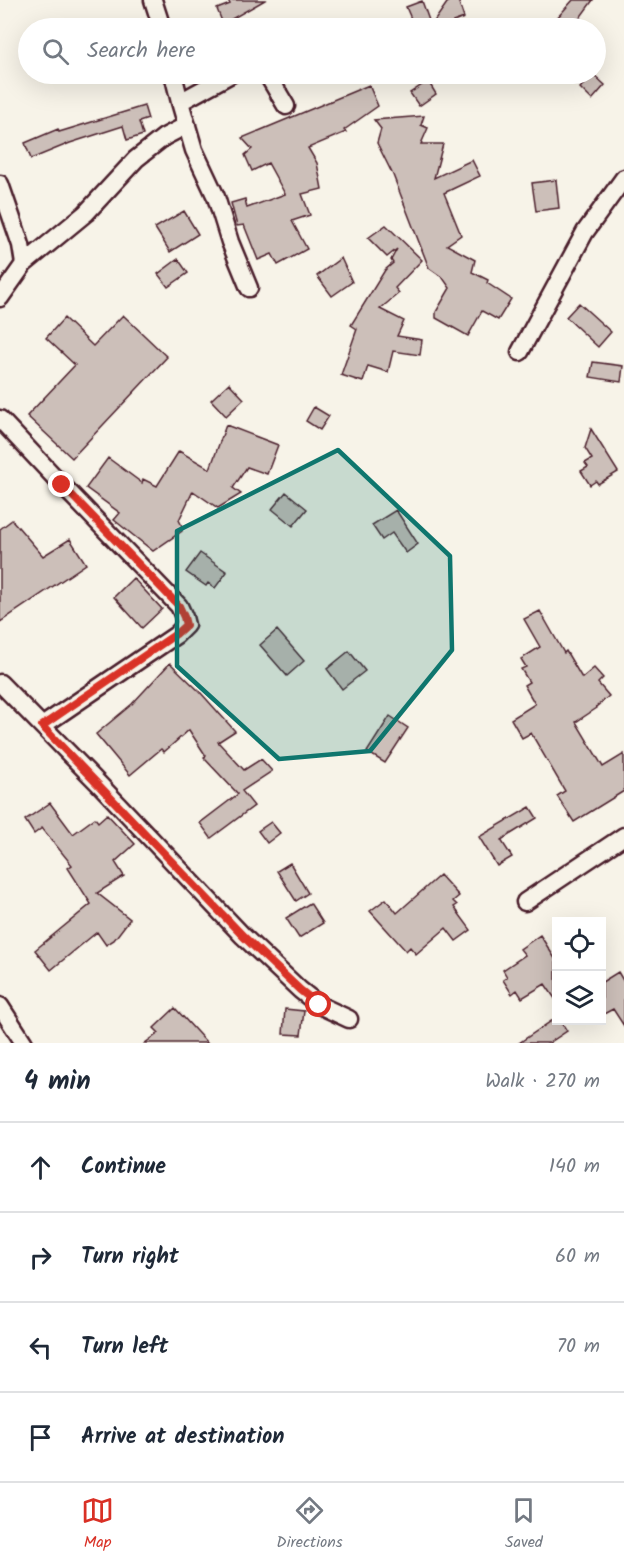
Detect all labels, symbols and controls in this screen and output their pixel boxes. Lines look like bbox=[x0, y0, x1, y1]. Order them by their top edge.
search box bbox=[18, 18, 606, 84]
text: Search here bbox=[87, 34, 195, 69]
icon: search bbox=[39, 35, 72, 68]
route end bbox=[48, 471, 74, 497]
map controls bbox=[552, 917, 606, 1025]
button: locate bbox=[552, 917, 606, 971]
button: layers bbox=[552, 971, 606, 1025]
route start bbox=[305, 991, 331, 1017]
text: 4 min bbox=[24, 1061, 91, 1103]
text: Walk · 270 m bbox=[485, 1066, 600, 1098]
text: Continue bbox=[81, 1150, 166, 1185]
icon: ahead bbox=[24, 1151, 57, 1184]
text: 140 m bbox=[549, 1151, 600, 1183]
text: Turn right bbox=[81, 1240, 179, 1275]
icon: right bbox=[24, 1241, 57, 1274]
text: 60 m bbox=[555, 1241, 600, 1273]
text: Turn left bbox=[81, 1330, 168, 1365]
icon: left bbox=[24, 1331, 57, 1364]
text: 70 m bbox=[557, 1331, 600, 1363]
text: Arrive at destination bbox=[81, 1420, 284, 1455]
icon: arrive bbox=[24, 1421, 57, 1454]
tab: Map bbox=[81, 1494, 114, 1555]
tab: Directions bbox=[276, 1494, 343, 1555]
tab: Saved bbox=[505, 1494, 543, 1555]

